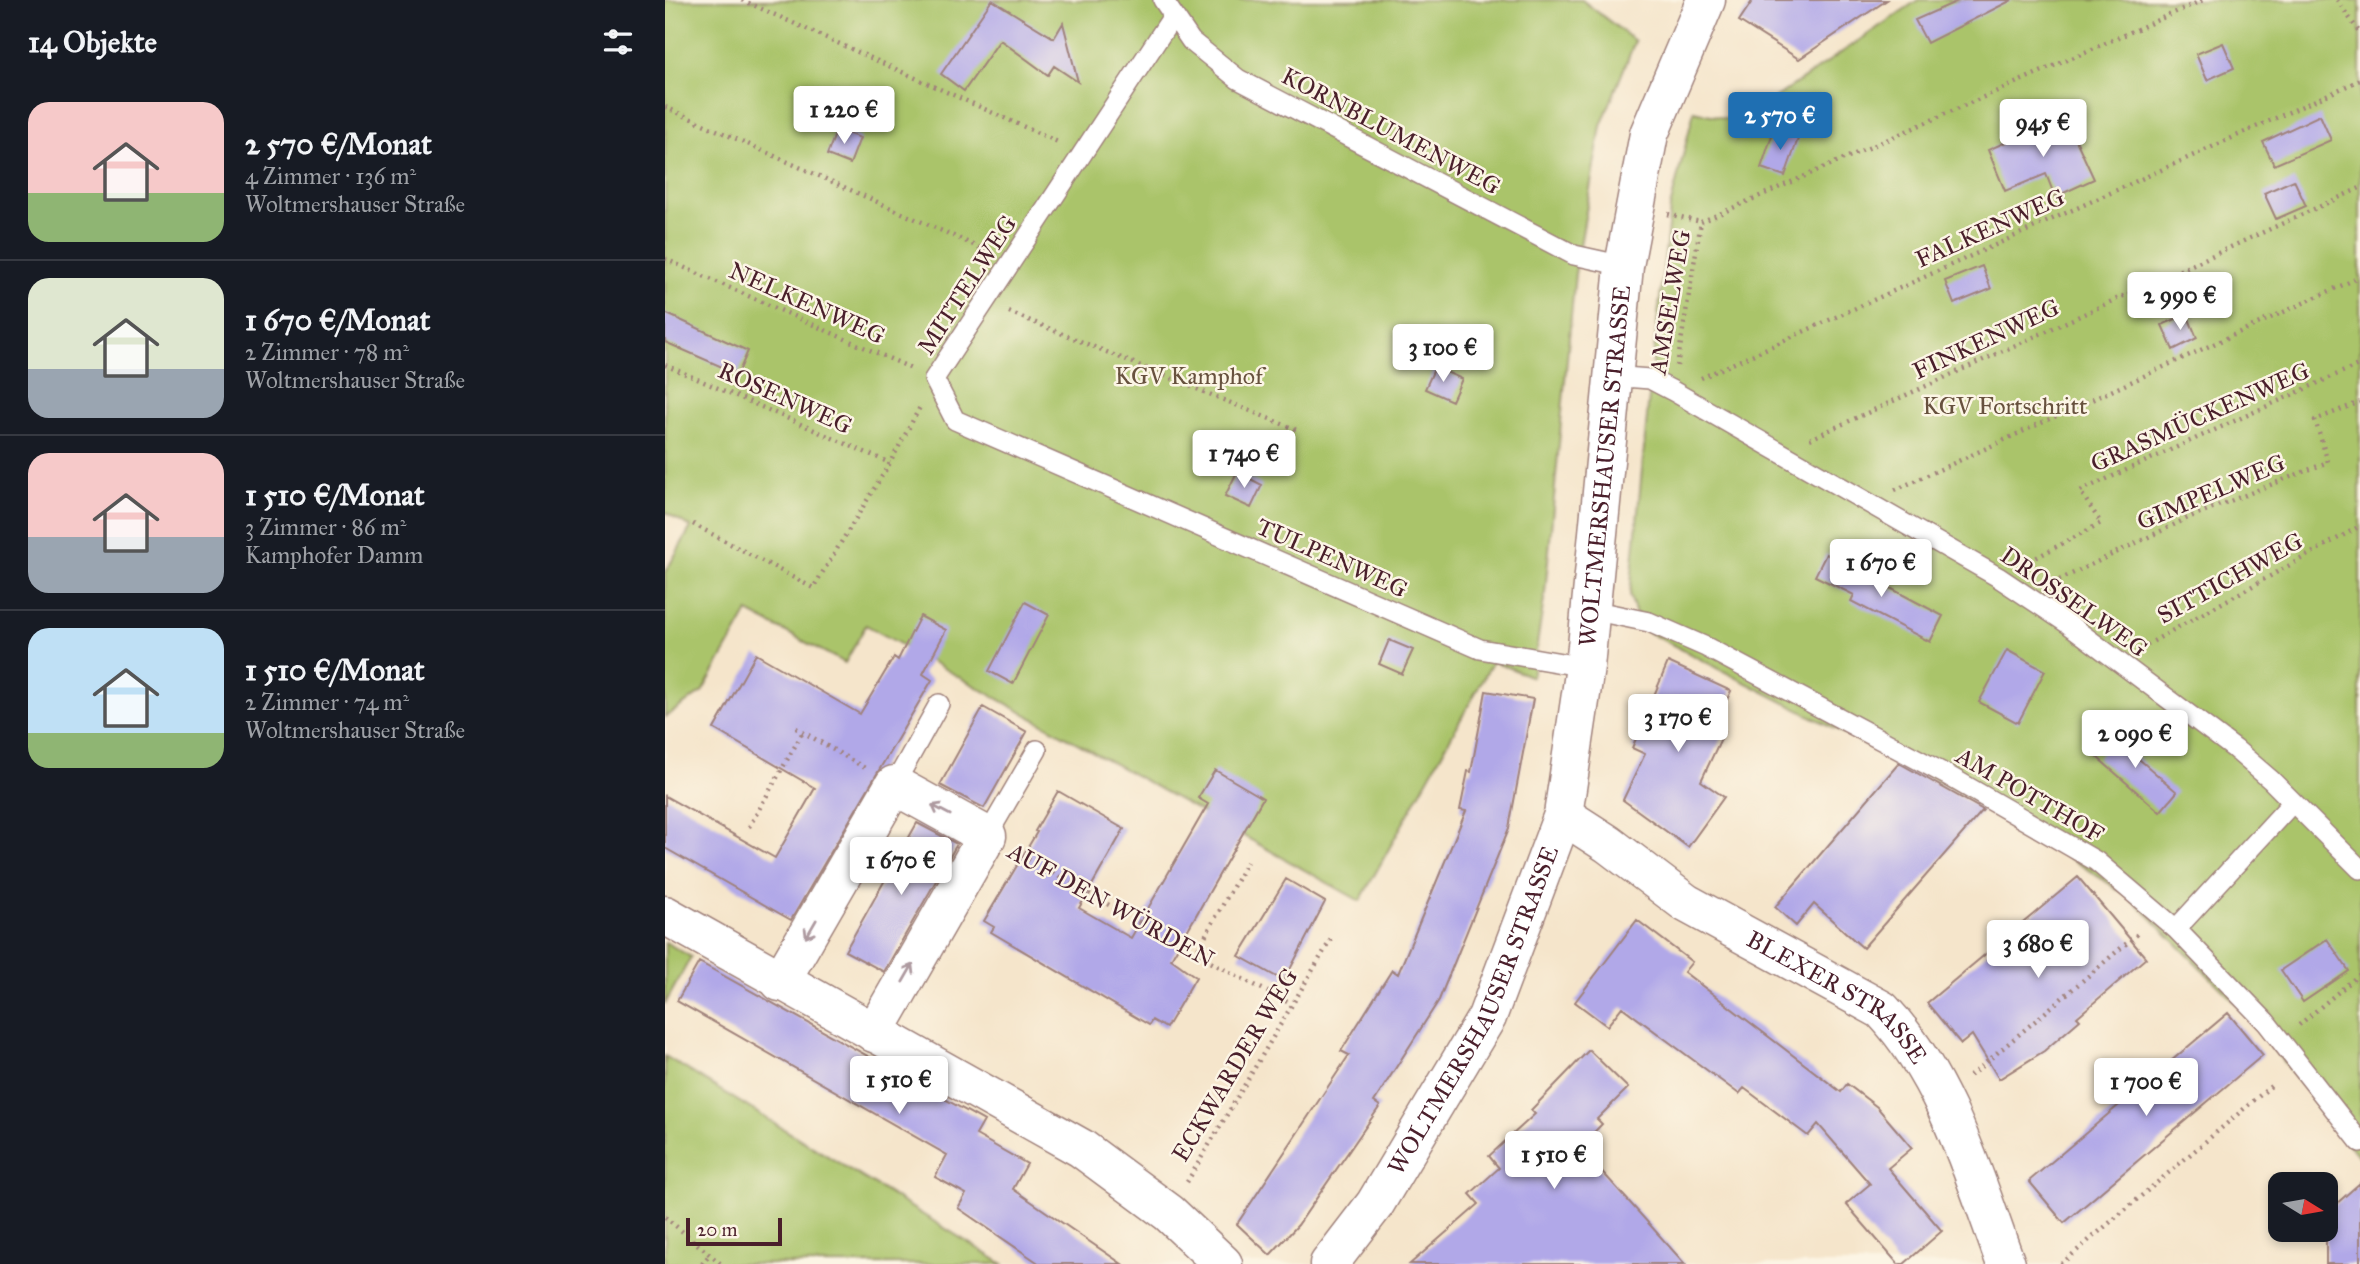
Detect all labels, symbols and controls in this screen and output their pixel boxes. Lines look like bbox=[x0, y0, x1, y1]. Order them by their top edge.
icon: filters bbox=[599, 23, 637, 61]
text: 14 Objekte bbox=[28, 24, 157, 60]
street label: KORNBLUMENWEG bbox=[1277, 61, 1505, 201]
pin: 1 220 € bbox=[779, 86, 909, 146]
pin: 2 570 € bbox=[1715, 92, 1845, 152]
text: 1 220 € bbox=[810, 95, 878, 123]
pin: 945 € bbox=[1994, 100, 2092, 159]
text: 2 570 € bbox=[1744, 101, 1816, 129]
text: 945 € bbox=[2016, 108, 2070, 136]
text: 2 570 €/Monat bbox=[245, 126, 432, 162]
icon: home bbox=[84, 130, 168, 214]
text: 4 Zimmer · 136 m² bbox=[245, 162, 416, 190]
street label: FALKENWEG bbox=[1911, 182, 2069, 274]
text: Woltmershauser Straße bbox=[245, 190, 465, 218]
street label: MITTELWEG bbox=[911, 210, 1023, 360]
street label: AMSELWEG bbox=[1642, 227, 1697, 378]
street label: NELKENWEG bbox=[724, 255, 890, 351]
pin: 2 990 € bbox=[2115, 272, 2245, 332]
text: 2 990 € bbox=[2143, 281, 2217, 309]
street label: WOLTMERSHAUSER STRASSE bbox=[1572, 284, 1637, 648]
street label: FINKENWEG bbox=[1908, 292, 2064, 386]
text: 1 670 €/Monat bbox=[245, 302, 430, 338]
icon: home bbox=[84, 306, 168, 390]
pin: 3 100 € bbox=[1378, 324, 1508, 384]
text: 3 100 € bbox=[1409, 333, 1477, 361]
text: 2 Zimmer · 78 m² bbox=[245, 338, 409, 366]
street label: ROSENWEG bbox=[713, 355, 857, 441]
street label: GRASMÜCKENWEG bbox=[2086, 355, 2314, 479]
park label: KGV Kamphof bbox=[1115, 361, 1267, 391]
text: Woltmershauser Straße bbox=[245, 366, 465, 394]
park label: KGV Fortschritt bbox=[1922, 391, 2088, 421]
pin: 1 740 € bbox=[1179, 430, 1309, 490]
text: 1 740 € bbox=[1209, 439, 1279, 467]
street label: GIMPELWEG bbox=[2132, 447, 2290, 537]
text: 1 510 €/Monat bbox=[245, 477, 425, 513]
icon: home bbox=[84, 481, 168, 565]
street label: TULPENWEG bbox=[1252, 511, 1412, 605]
text: 3 Zimmer · 86 m² bbox=[245, 513, 407, 541]
street label: SITTICHWEG bbox=[2152, 526, 2308, 630]
pin: 1 670 € bbox=[1816, 540, 1946, 599]
street label: DROSSELWEG bbox=[1995, 540, 2153, 664]
text: Kamphofer Damm bbox=[245, 541, 423, 569]
text: 1 670 € bbox=[1846, 548, 1916, 576]
text: 1 510 €/Monat bbox=[245, 652, 425, 688]
icon: home bbox=[84, 656, 168, 740]
text: 2 Zimmer · 74 m² bbox=[245, 688, 409, 716]
pin: 3 170 € bbox=[1613, 694, 1743, 754]
text: 3 170 € bbox=[1644, 703, 1712, 731]
pin: 2 090 € bbox=[2070, 710, 2200, 770]
text: Woltmershauser Straße bbox=[245, 716, 465, 744]
text: 2 090 € bbox=[2098, 719, 2172, 747]
street label: AM POTTHOF bbox=[1950, 740, 2109, 850]
one-way arrow bbox=[931, 803, 951, 817]
street label: AUF DEN WÜRDEN bbox=[1002, 835, 1219, 974]
pin: 1 670 € bbox=[836, 838, 966, 897]
street label: WOLTMERSHAUSER STRASSE bbox=[1381, 842, 1565, 1180]
text: 1 670 € bbox=[866, 846, 936, 874]
one-way arrow bbox=[804, 919, 818, 939]
pin: 3 680 € bbox=[1973, 920, 2103, 980]
street label: BLEXER STRASSE bbox=[1741, 924, 1934, 1070]
text: 3 680 € bbox=[2003, 929, 2073, 957]
street label: ECKWARDER WEG bbox=[1165, 963, 1305, 1167]
one-way arrow bbox=[901, 964, 915, 984]
pin: 1 510 € bbox=[834, 1056, 964, 1116]
pin: 1 700 € bbox=[2081, 1058, 2211, 1118]
text: 1 510 € bbox=[866, 1065, 932, 1093]
text: 1 700 € bbox=[2110, 1067, 2182, 1095]
pin: 1 510 € bbox=[1489, 1132, 1619, 1191]
text: 1 510 € bbox=[1521, 1140, 1587, 1168]
north arrow bbox=[2268, 1172, 2338, 1242]
map controls bbox=[2268, 1172, 2338, 1242]
scale bar bbox=[686, 1215, 782, 1247]
text: 20 m bbox=[697, 1218, 738, 1241]

